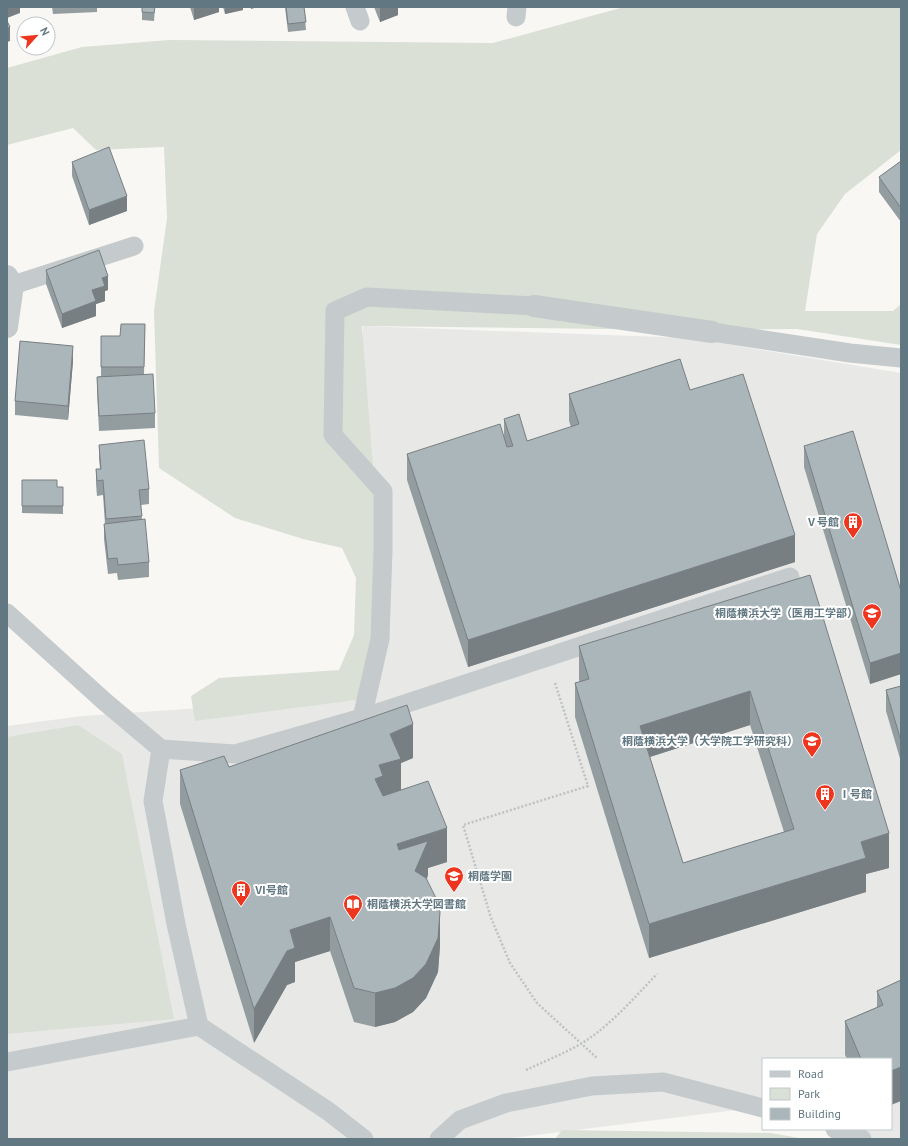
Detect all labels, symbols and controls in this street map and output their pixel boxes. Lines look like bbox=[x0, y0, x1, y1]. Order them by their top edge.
north arrow bbox=[16, 16, 56, 56]
text: N bbox=[37, 25, 53, 38]
building icon: Ⅴ号館 bbox=[842, 511, 864, 539]
place label: Ⅴ号館 bbox=[806, 515, 839, 529]
school or university icon: 桐蔭横浜大学（医用工学部） bbox=[861, 602, 883, 630]
place label: 桐蔭横浜大学（医用工学部） bbox=[715, 606, 858, 620]
school or university icon: 桐蔭横浜大学（大学院工学研究科） bbox=[801, 730, 823, 758]
place label: 桐蔭横浜大学（大学院工学研究科） bbox=[622, 734, 798, 748]
building icon: Ⅰ号館 bbox=[814, 783, 836, 811]
place label: Ⅰ号館 bbox=[839, 787, 872, 801]
school or university icon: 桐蔭学園 bbox=[443, 865, 465, 893]
place label: 桐蔭学園 bbox=[468, 869, 512, 883]
building icon: Ⅵ号館 bbox=[230, 879, 252, 907]
place label: Ⅵ号館 bbox=[255, 883, 288, 897]
library icon: 桐蔭横浜大学図書館 bbox=[342, 893, 364, 921]
place label: 桐蔭横浜大学図書館 bbox=[367, 897, 466, 911]
legend bbox=[762, 1058, 892, 1130]
text: Road bbox=[798, 1066, 823, 1081]
text: Park bbox=[798, 1086, 820, 1101]
text: Building bbox=[798, 1106, 841, 1121]

